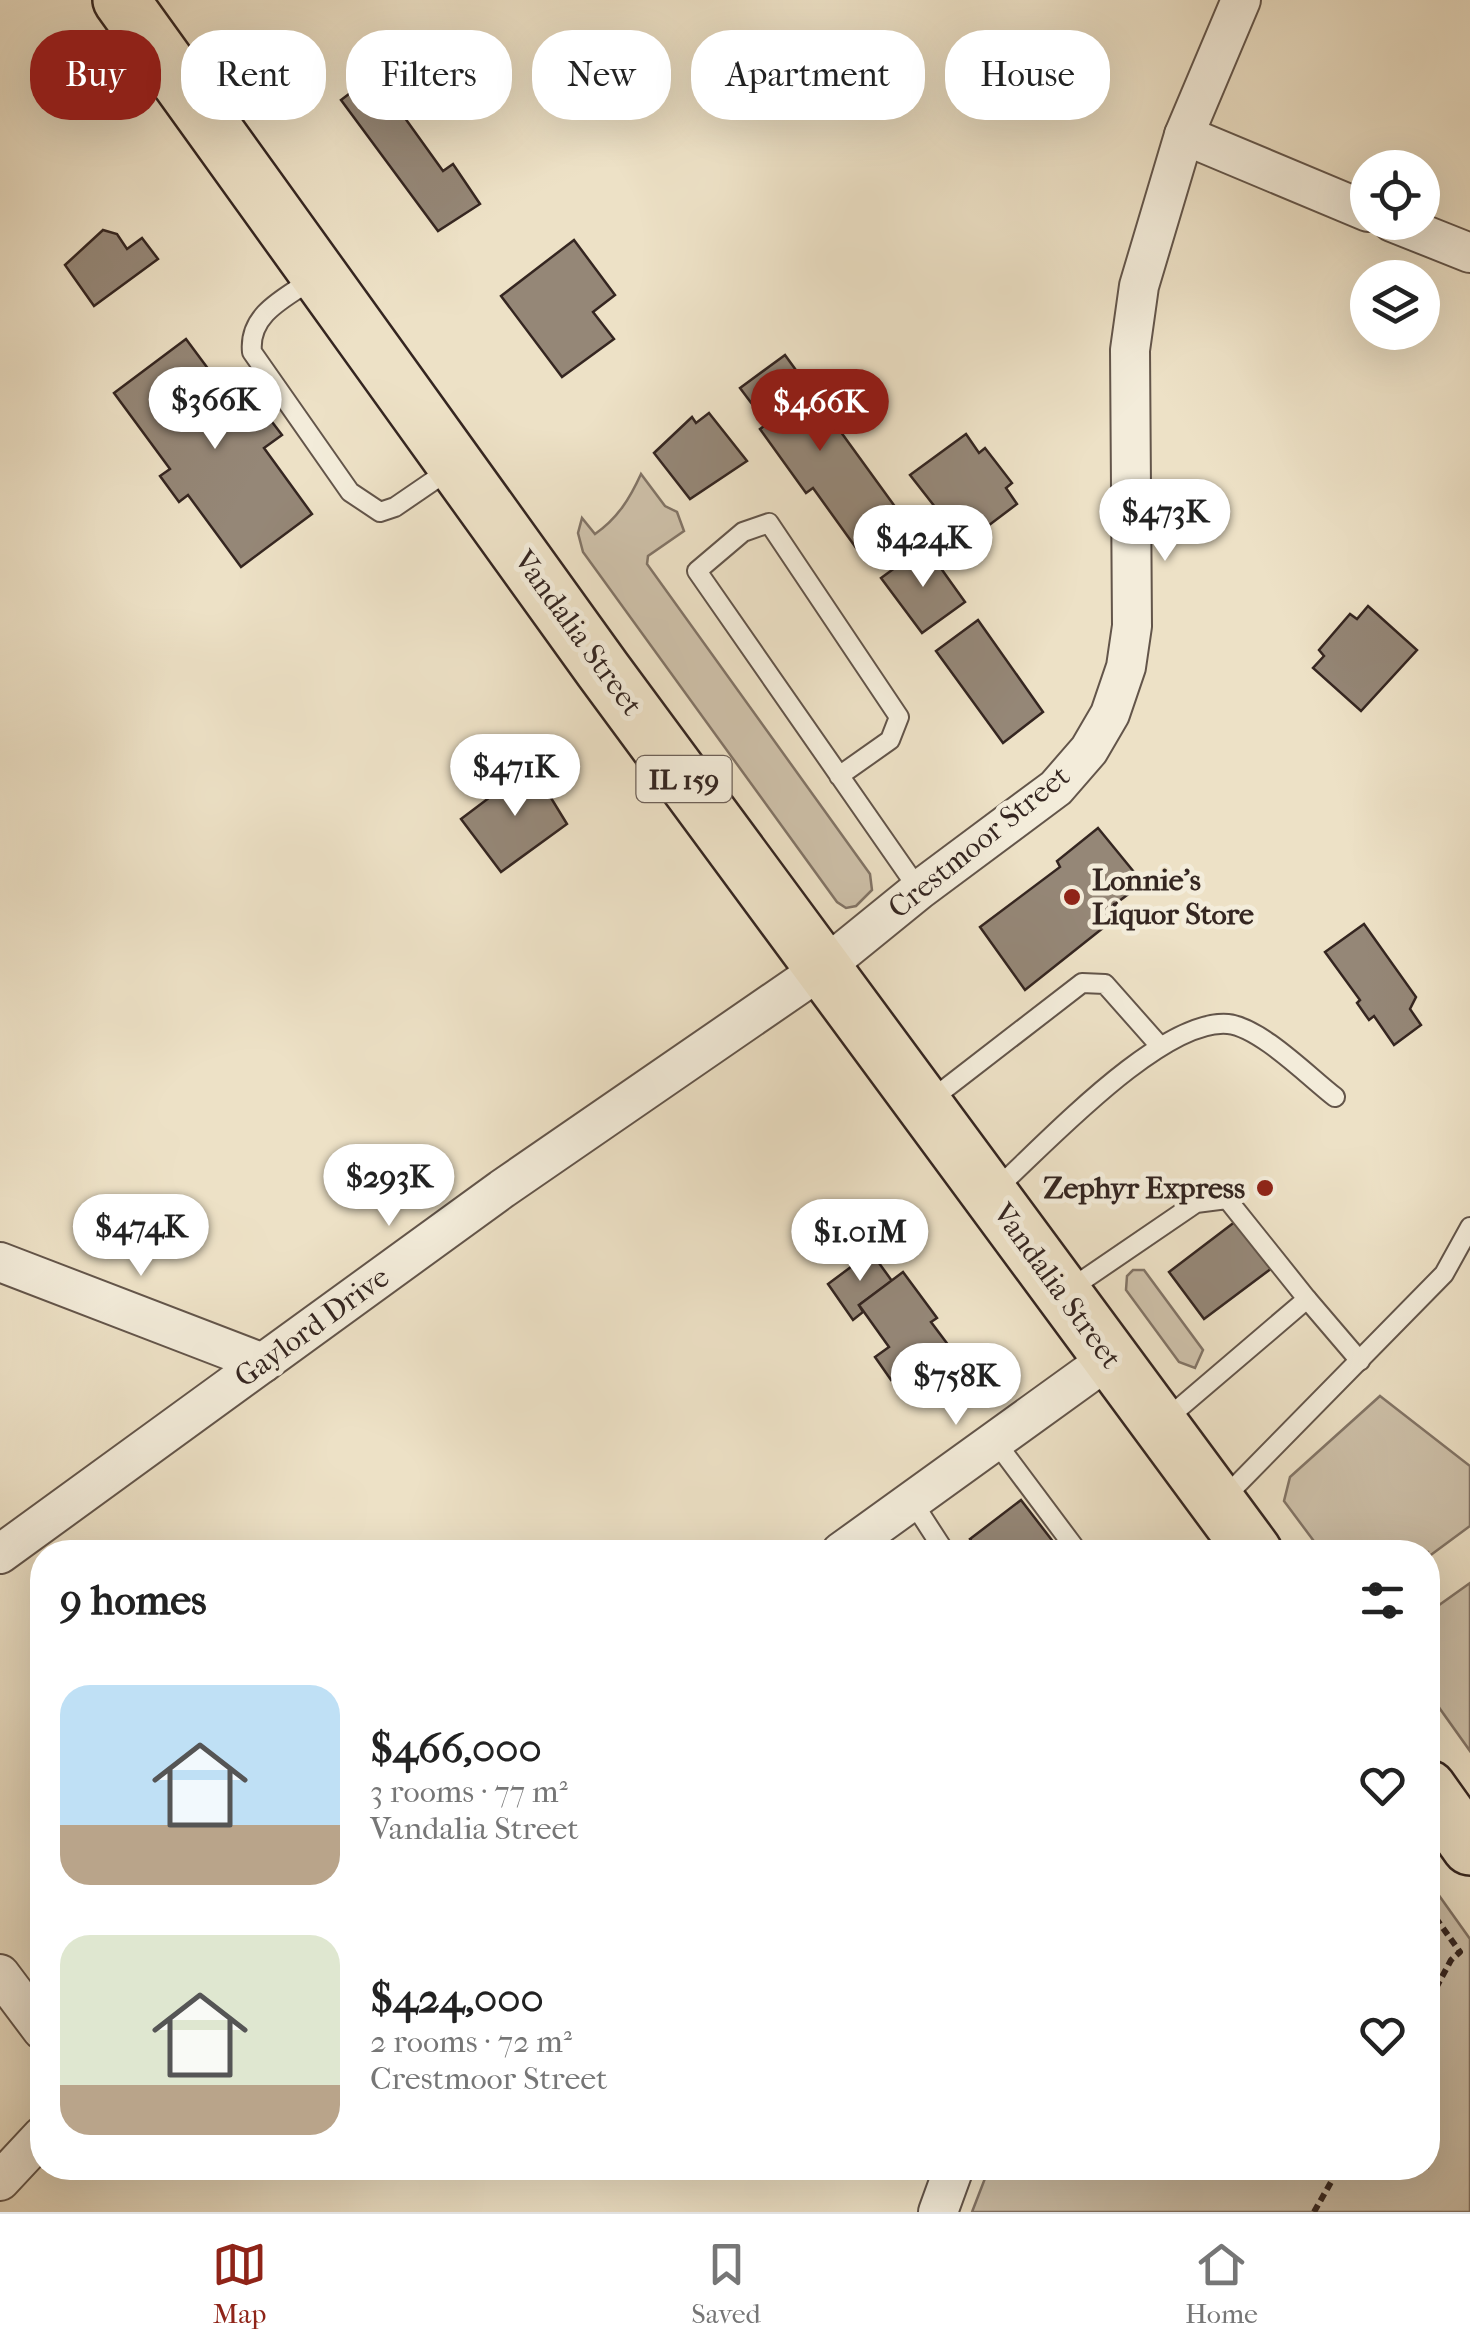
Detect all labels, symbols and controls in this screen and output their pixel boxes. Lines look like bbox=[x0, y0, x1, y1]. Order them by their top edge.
chip: Buy bbox=[30, 30, 161, 120]
chip: Rent bbox=[181, 30, 326, 120]
chip: Filters bbox=[346, 30, 512, 120]
chip: New bbox=[532, 30, 671, 120]
chip: Apartment bbox=[691, 30, 925, 120]
chip: House bbox=[945, 30, 1110, 120]
map controls bbox=[1350, 150, 1440, 350]
button: locate bbox=[1350, 150, 1440, 240]
button: layers bbox=[1350, 260, 1440, 350]
pin: $366K bbox=[145, 367, 285, 452]
pin: $466K bbox=[750, 369, 890, 454]
text: $366K bbox=[171, 381, 259, 418]
text: $466K bbox=[773, 383, 867, 420]
pin: $473K bbox=[1095, 479, 1235, 564]
text: $473K bbox=[1121, 493, 1209, 530]
pin: $424K bbox=[853, 505, 993, 590]
text: $424K bbox=[875, 519, 971, 556]
street label: Vandalia Street bbox=[506, 543, 650, 723]
pin: $471K bbox=[445, 734, 585, 819]
text: $471K bbox=[472, 748, 558, 785]
road number: IL 159 bbox=[636, 756, 732, 802]
street label: Crestmoor Street bbox=[881, 758, 1077, 926]
place label: Lonnie's Liquor Store bbox=[1092, 863, 1254, 932]
marker: Lonnie's Liquor Store bbox=[1061, 886, 1083, 908]
pin: $293K bbox=[319, 1144, 459, 1229]
text: $293K bbox=[345, 1158, 433, 1195]
place label: Zephyr Express bbox=[1043, 1171, 1245, 1206]
marker: Zephyr Express bbox=[1254, 1177, 1276, 1199]
pin: $474K bbox=[71, 1194, 211, 1279]
street label: Vandalia Street bbox=[985, 1196, 1129, 1376]
pin: $1.01M bbox=[779, 1199, 941, 1284]
text: $474K bbox=[95, 1208, 187, 1245]
text: $1.01M bbox=[813, 1213, 907, 1250]
street label: Gaylord Drive bbox=[228, 1259, 396, 1395]
pin: $758K bbox=[886, 1343, 1026, 1428]
text: $758K bbox=[913, 1357, 999, 1394]
icon: filters bbox=[1355, 1573, 1410, 1628]
text: 9 homes bbox=[60, 1576, 207, 1625]
text: $466,000 bbox=[370, 1724, 542, 1773]
icon: home bbox=[140, 1725, 260, 1845]
icon: heart bbox=[1355, 1758, 1410, 1813]
text: 3 rooms · 77 m² bbox=[370, 1773, 568, 1810]
text: Vandalia Street bbox=[370, 1810, 579, 1847]
text: $424,000 bbox=[370, 1974, 544, 2023]
icon: home bbox=[140, 1975, 260, 2095]
icon: heart bbox=[1355, 2008, 1410, 2063]
text: 2 rooms · 72 m² bbox=[370, 2023, 572, 2060]
text: Crestmoor Street bbox=[370, 2060, 608, 2097]
tab: Map bbox=[212, 2237, 267, 2330]
tab: Saved bbox=[691, 2237, 761, 2330]
tab: Home bbox=[1185, 2237, 1258, 2330]

